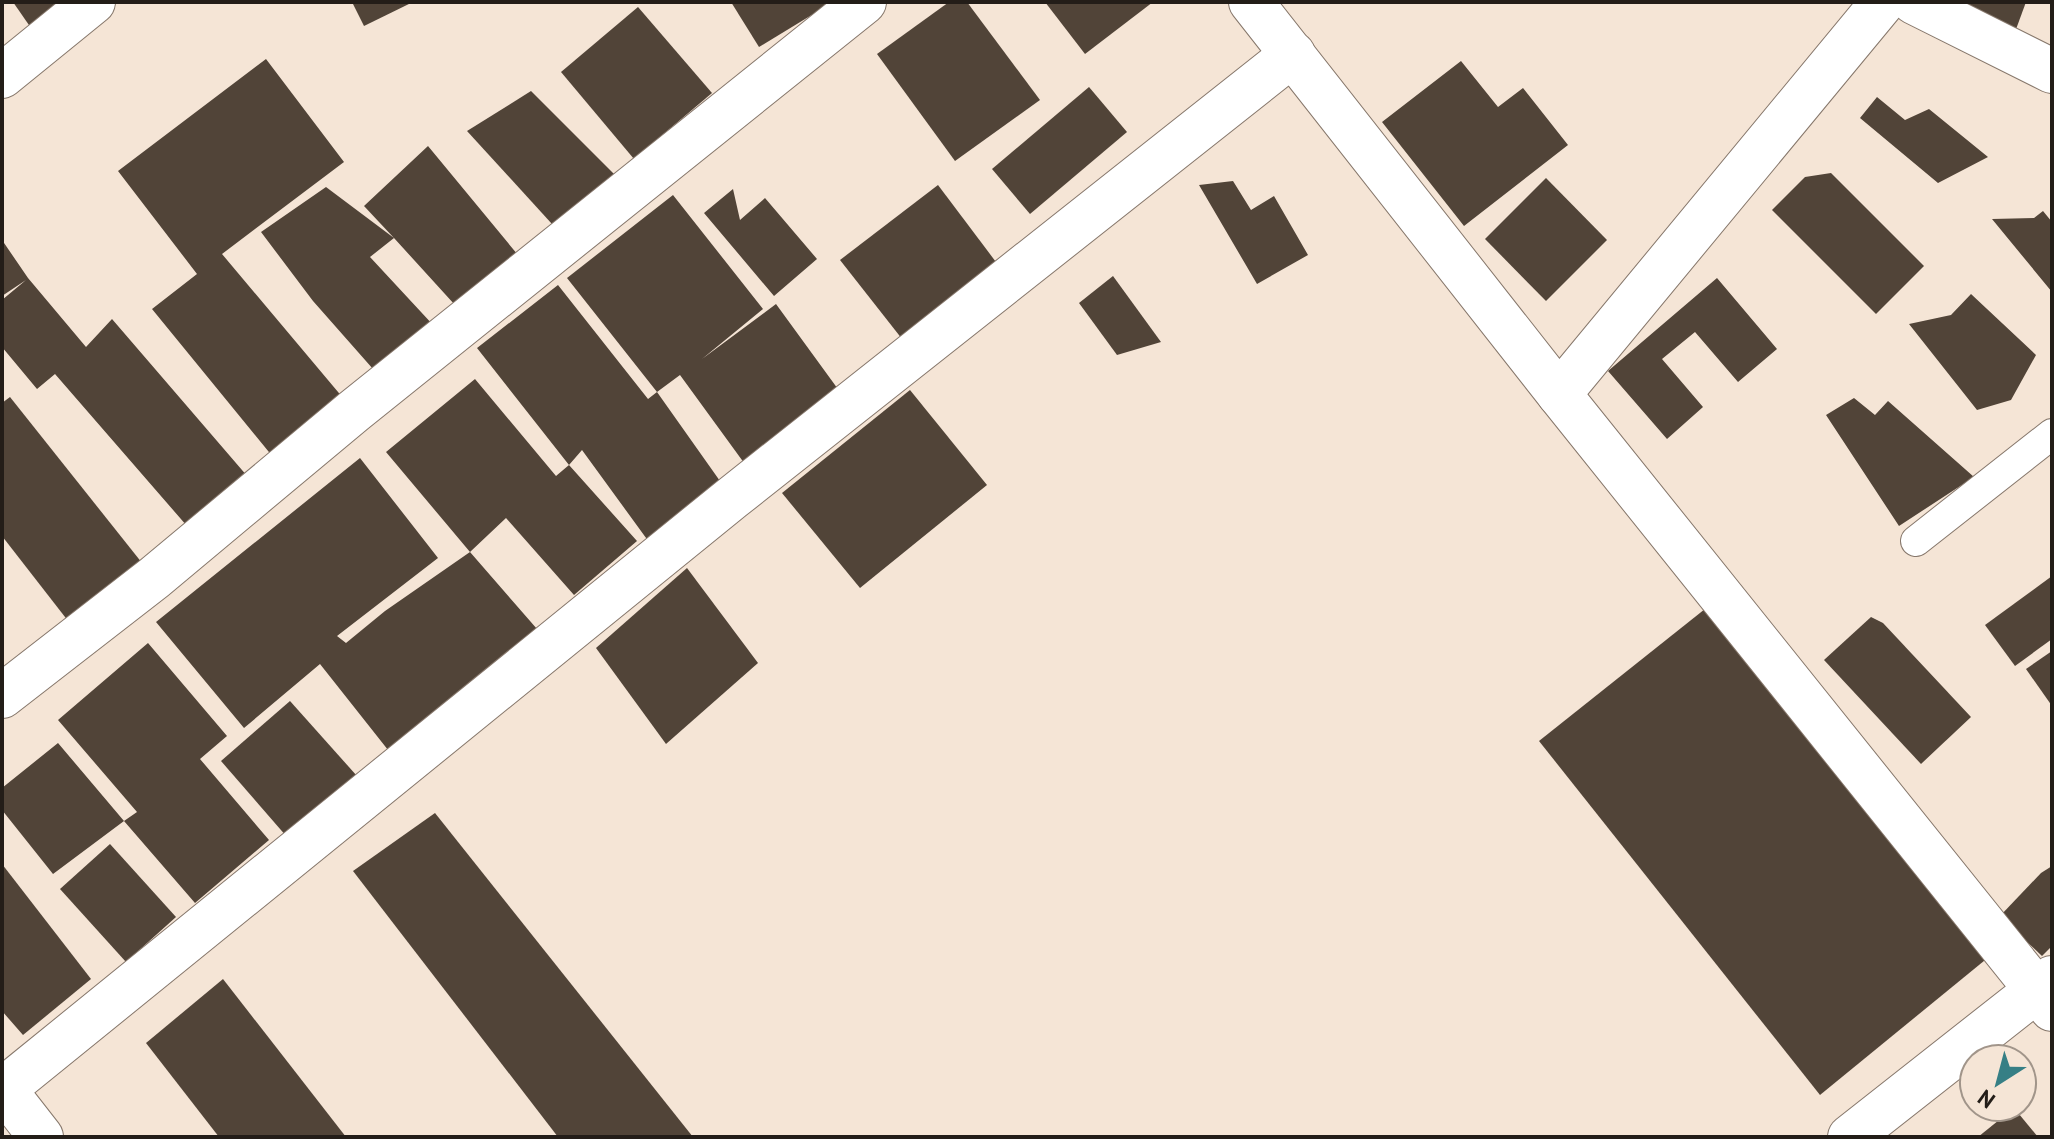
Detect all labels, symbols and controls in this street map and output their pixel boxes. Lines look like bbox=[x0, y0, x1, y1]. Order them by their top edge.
north arrow bbox=[1958, 1043, 2038, 1123]
text: N bbox=[1972, 1084, 2000, 1115]

